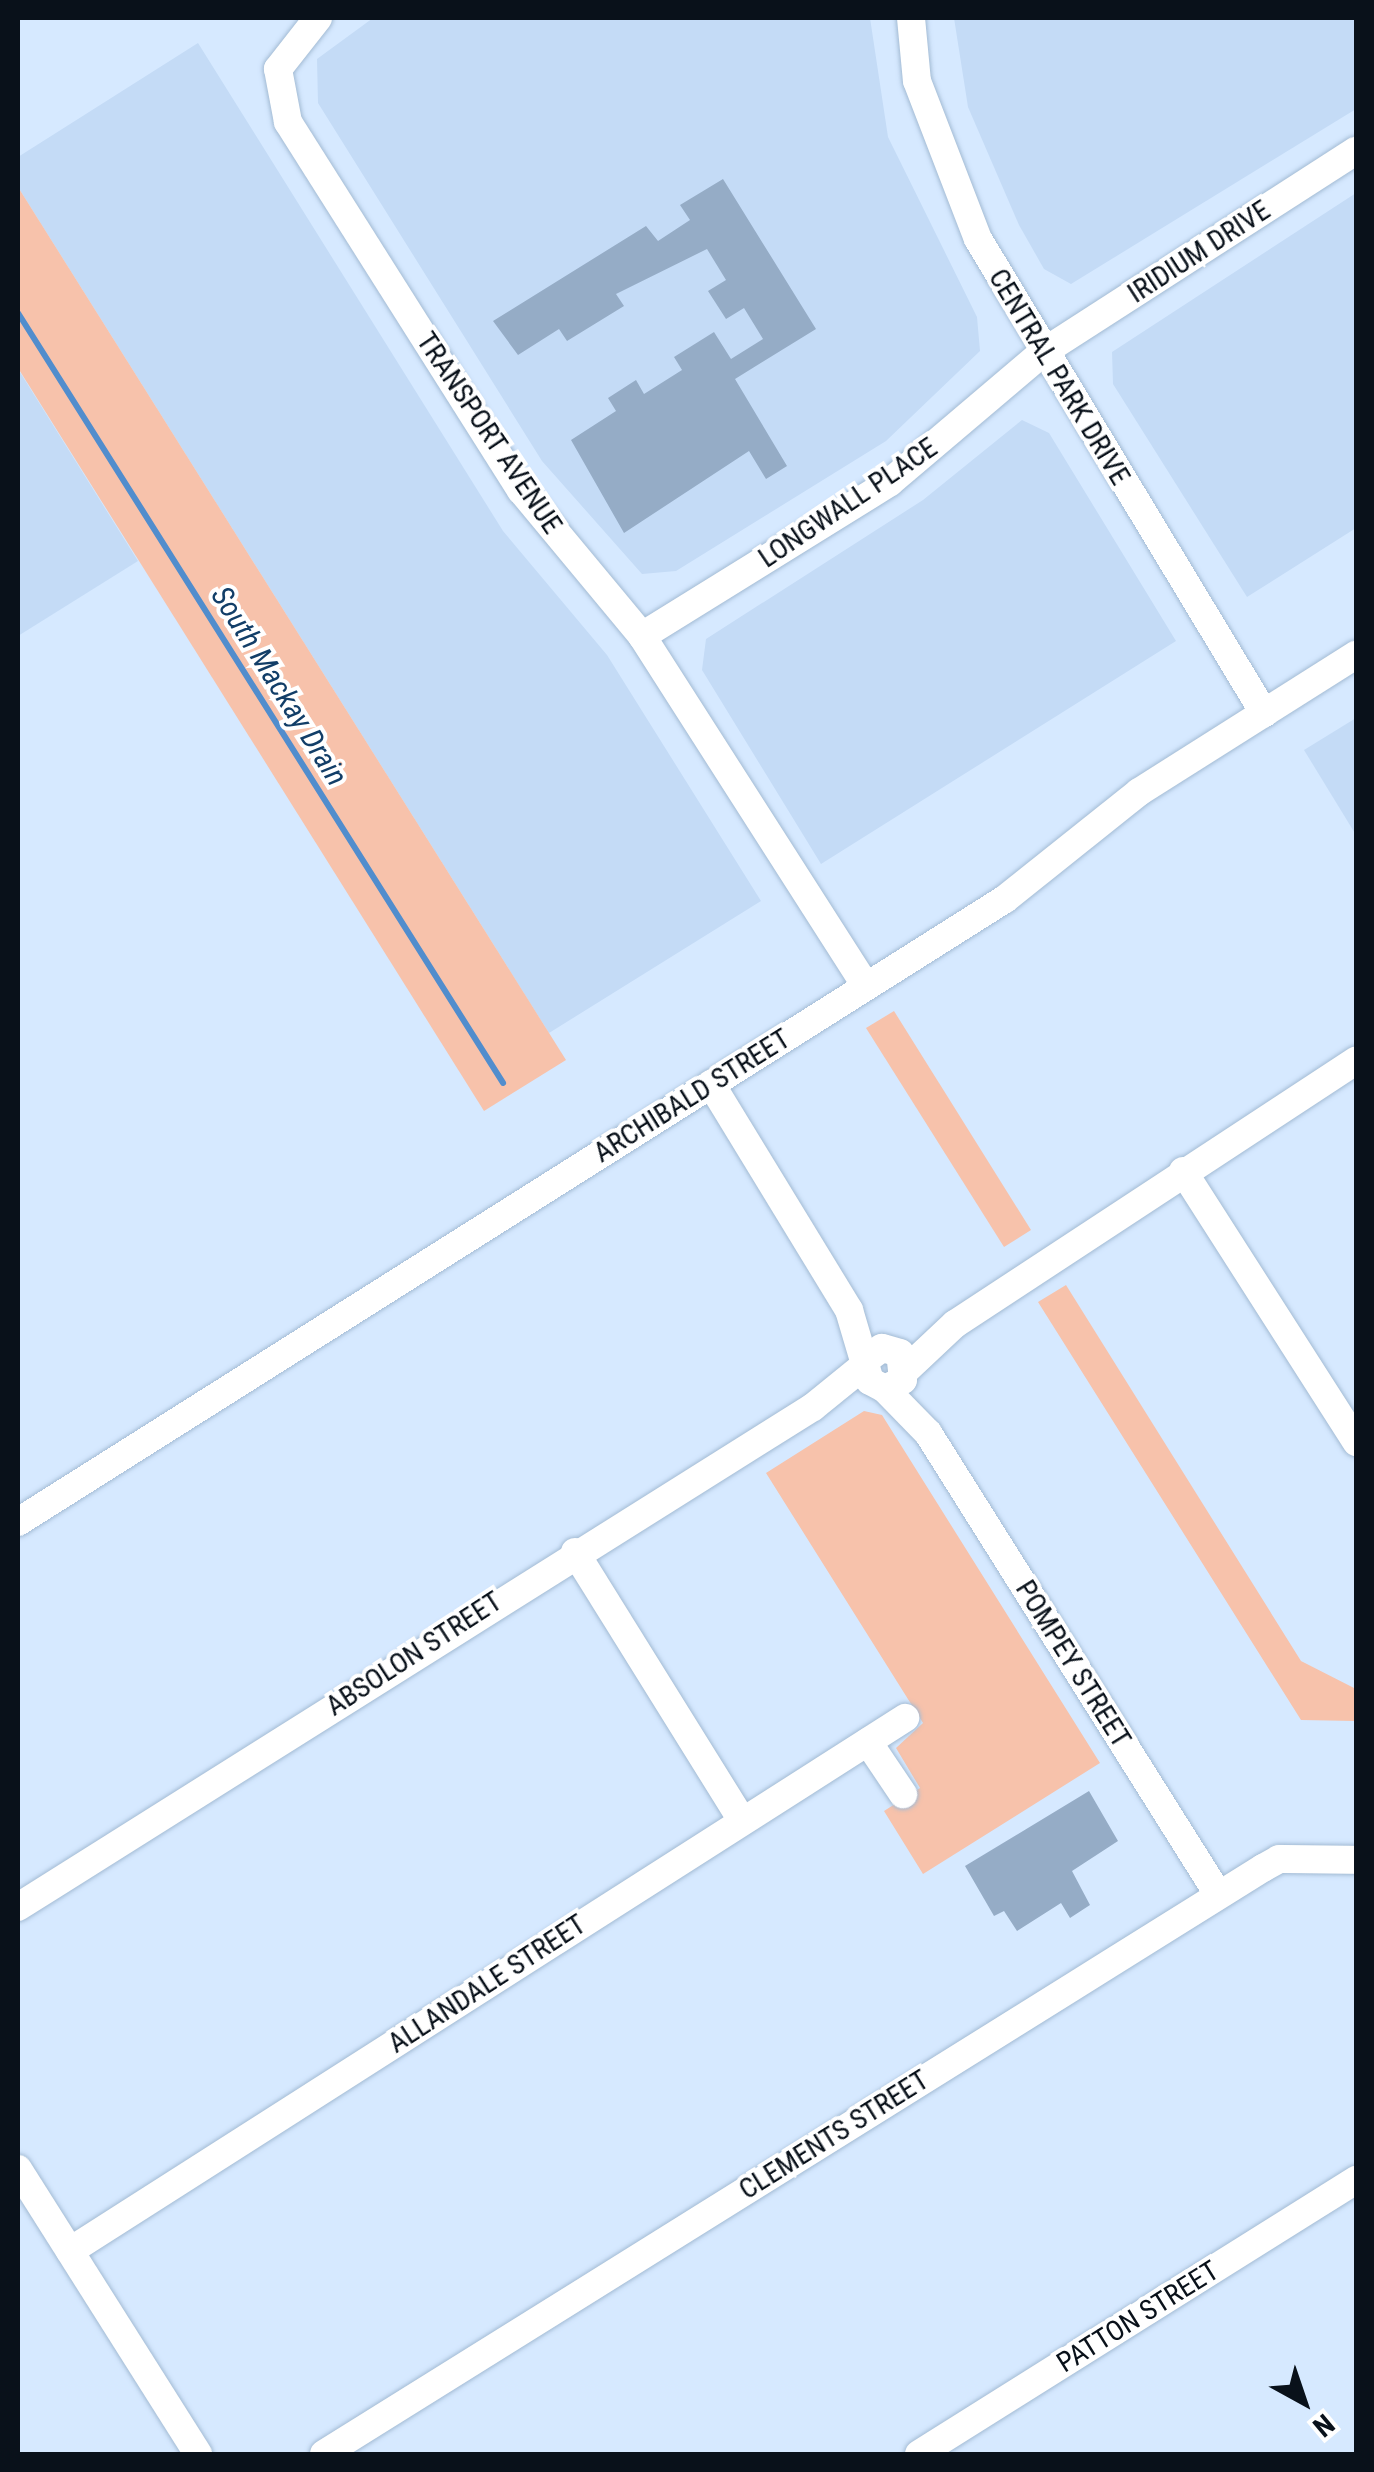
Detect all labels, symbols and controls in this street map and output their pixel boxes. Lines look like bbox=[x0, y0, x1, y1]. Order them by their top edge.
street label: IRIDIUM DRIVE bbox=[1122, 194, 1276, 310]
street label: CENTRAL PARK DRIVE bbox=[981, 263, 1137, 491]
street label: TRANSPORT AVENUE bbox=[409, 326, 569, 540]
street label: LONGWALL PLACE bbox=[752, 431, 944, 575]
water label: South Mackay Drain bbox=[203, 580, 355, 792]
street label: ARCHIBALD STREET bbox=[588, 1022, 796, 1170]
street label: POMPEY STREET bbox=[1008, 1574, 1138, 1754]
street label: ABSOLON STREET bbox=[320, 1585, 508, 1723]
street label: ALLANDALE STREET bbox=[382, 1908, 592, 2060]
street label: CLEMENTS STREET bbox=[733, 2063, 935, 2207]
street label: PATTON STREET bbox=[1051, 2254, 1225, 2380]
north arrow bbox=[1254, 2352, 1354, 2452]
text: N bbox=[1306, 2407, 1341, 2444]

